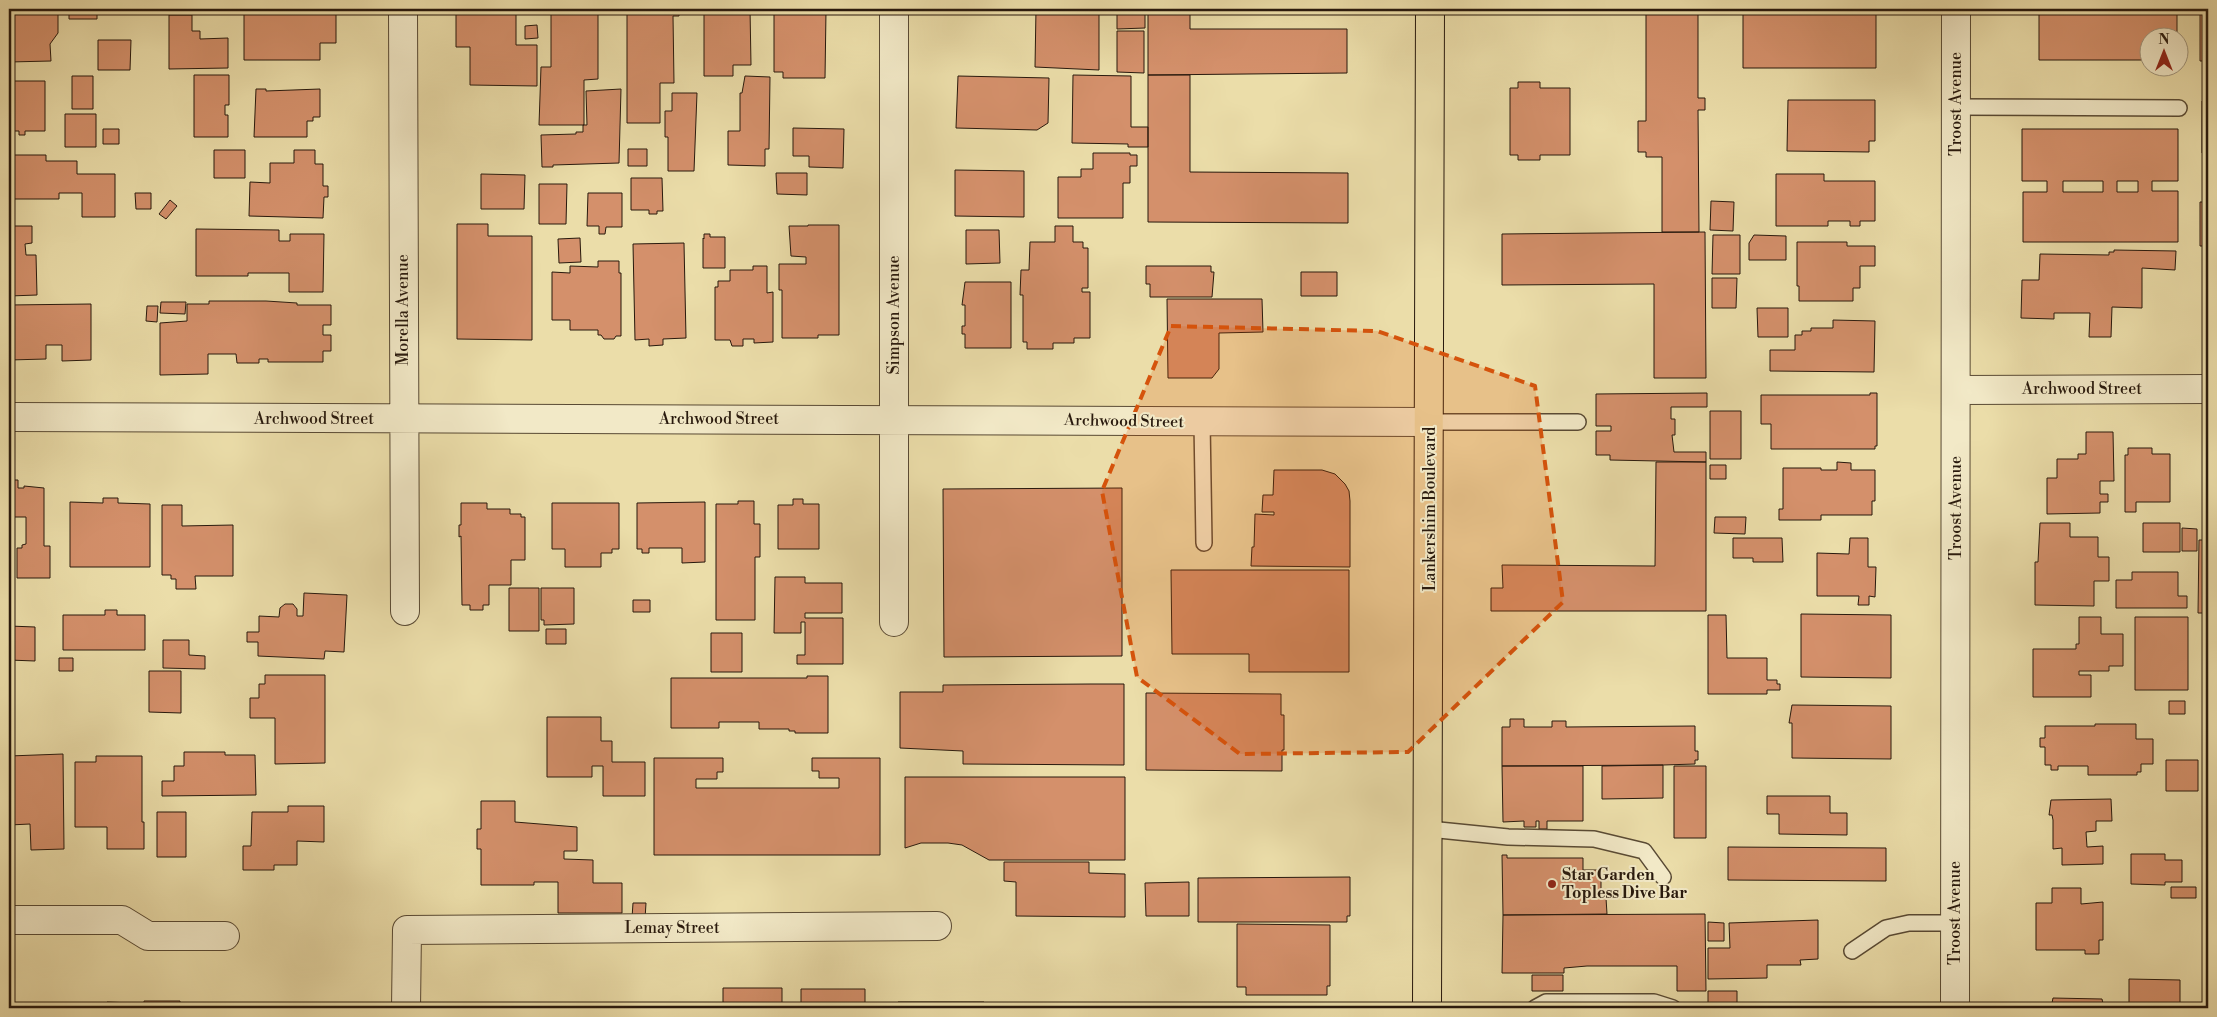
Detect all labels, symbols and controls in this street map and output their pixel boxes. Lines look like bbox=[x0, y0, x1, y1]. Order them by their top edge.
north arrow bbox=[2140, 28, 2190, 78]
text: N bbox=[2158, 31, 2170, 49]
street label: Troost Avenue bbox=[1946, 52, 1966, 156]
street label: Morella Avenue bbox=[393, 254, 413, 366]
street label: Simpson Avenue bbox=[884, 255, 904, 375]
street label: Archwood Street bbox=[2021, 379, 2142, 399]
street label: Archwood Street bbox=[253, 409, 374, 429]
street label: Archwood Street bbox=[658, 409, 779, 429]
street label: Archwood Street bbox=[1063, 410, 1184, 432]
street label: Lankershim Boulevard bbox=[1420, 427, 1440, 591]
street label: Troost Avenue bbox=[1946, 456, 1966, 560]
street label: Troost Avenue bbox=[1945, 861, 1965, 965]
place label: Star Garden Topless Dive Bar bbox=[1562, 865, 1687, 903]
marker: Star Garden Topless Dive Bar bbox=[1546, 878, 1558, 890]
street label: Lemay Street bbox=[624, 918, 720, 938]

